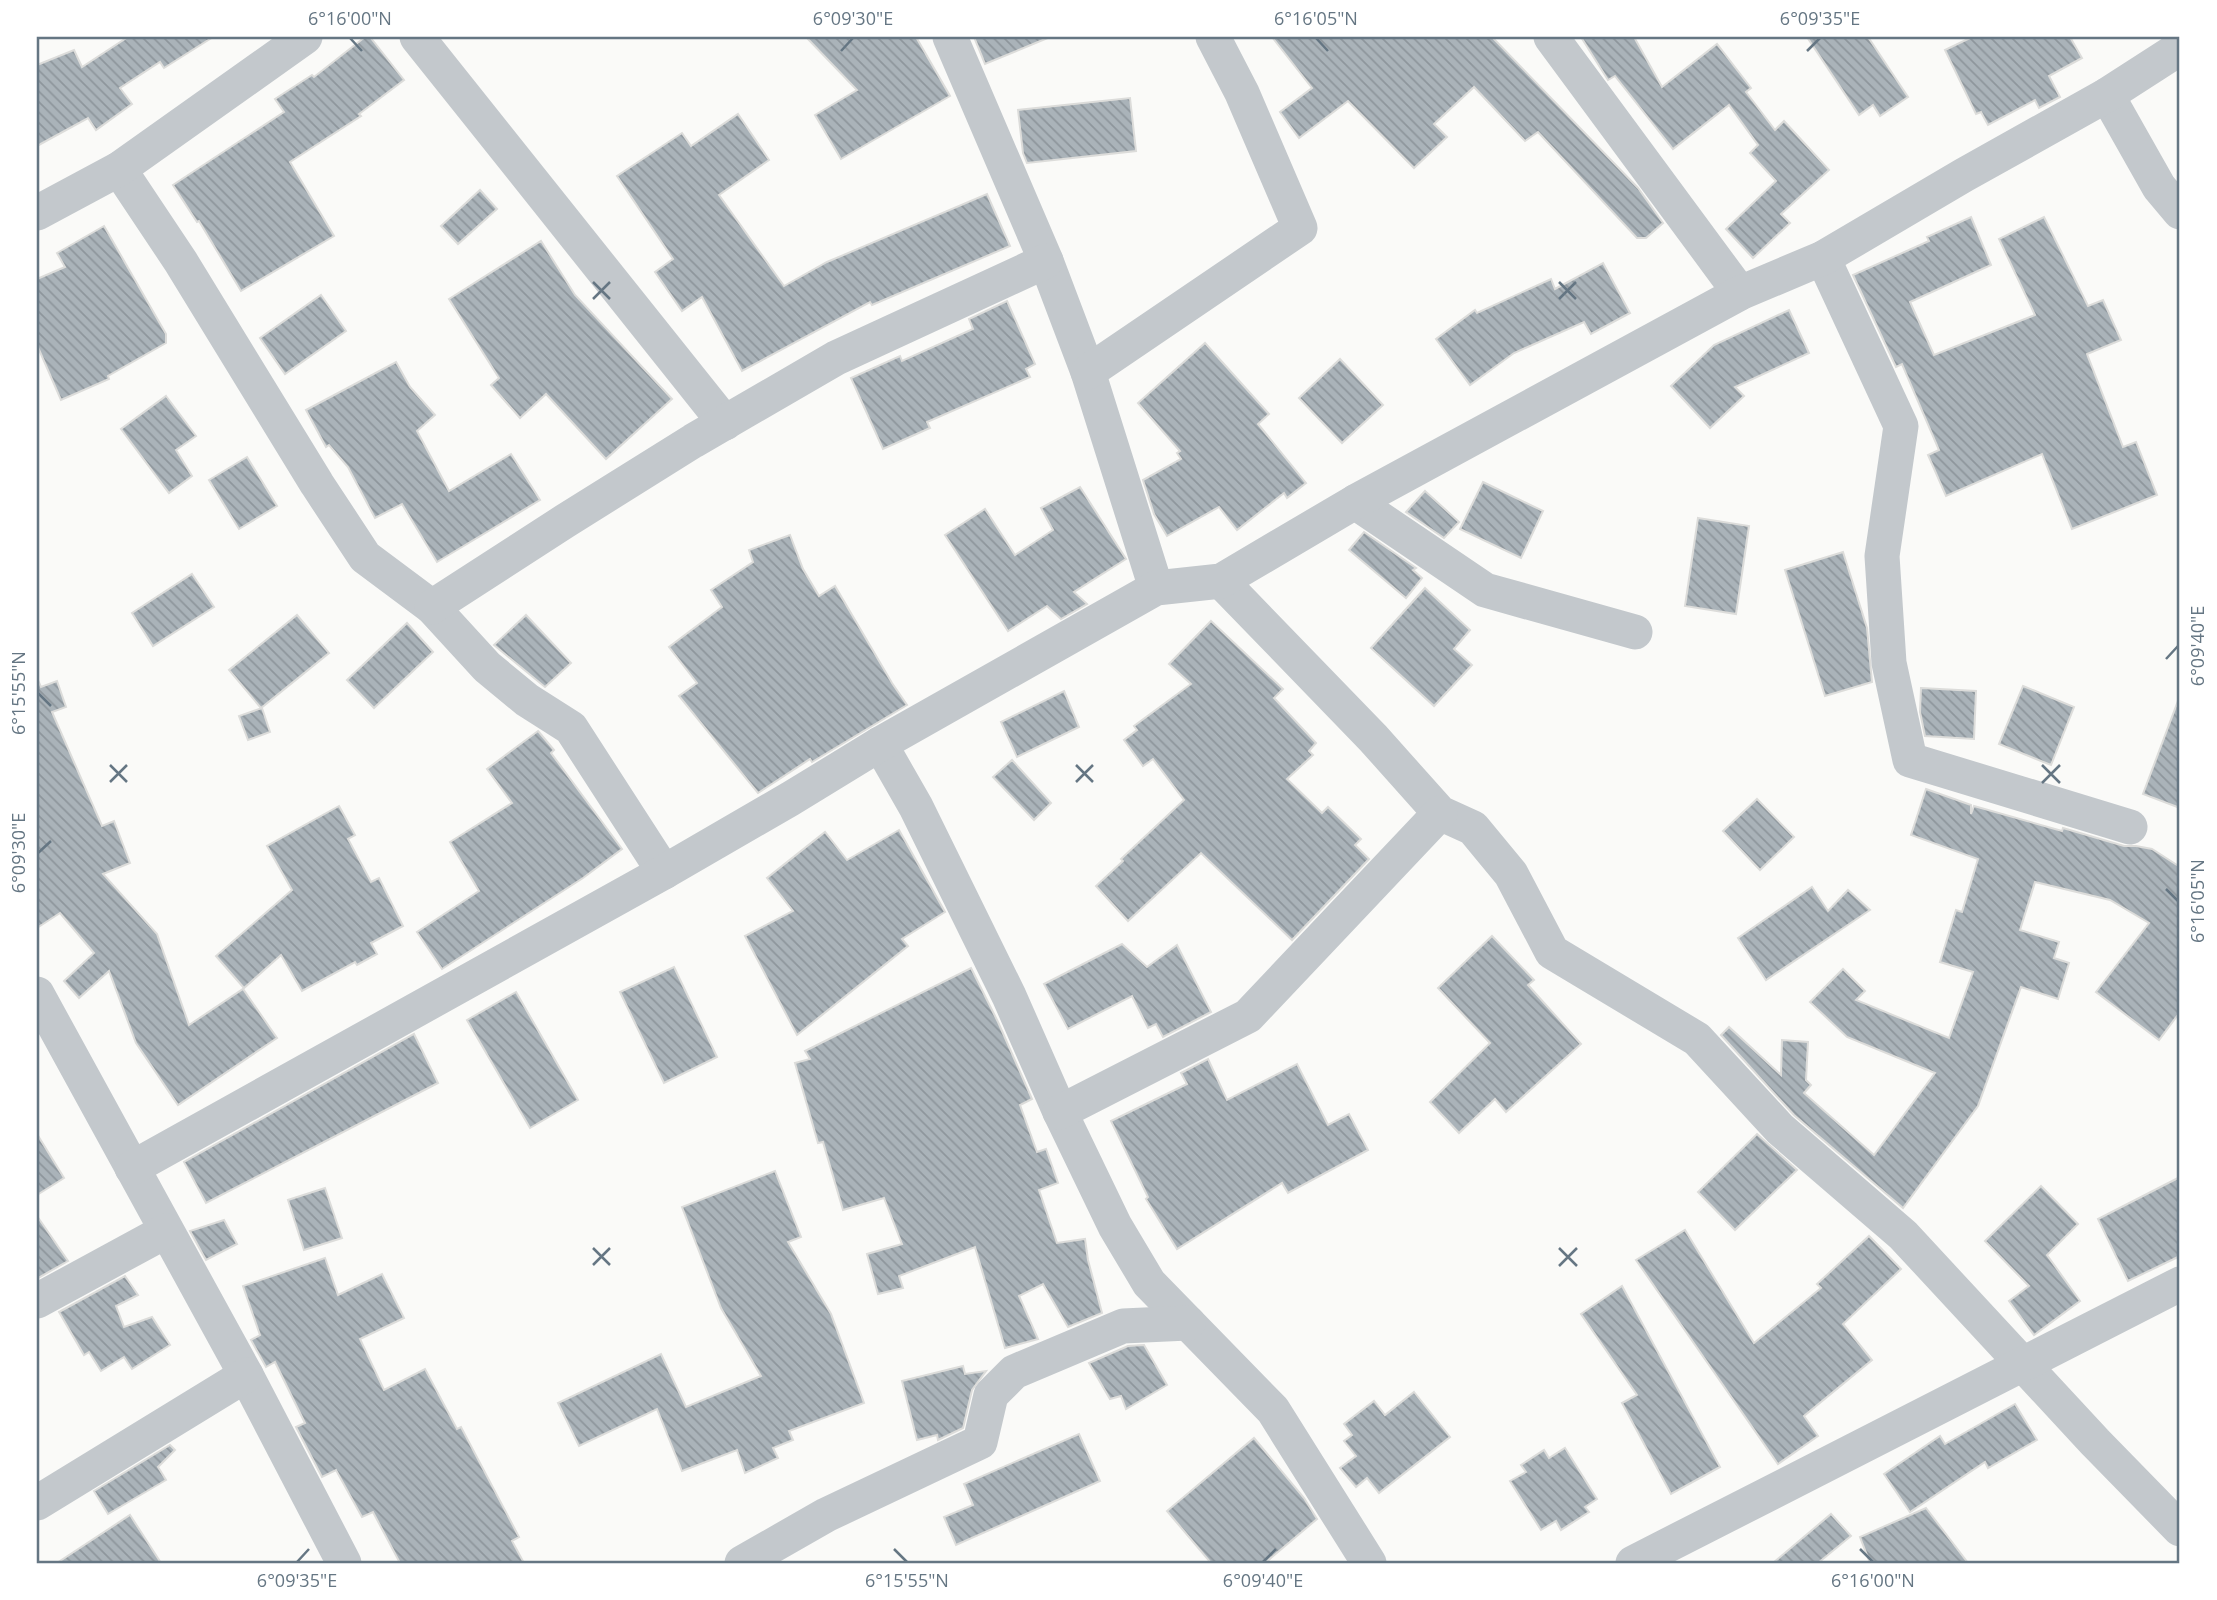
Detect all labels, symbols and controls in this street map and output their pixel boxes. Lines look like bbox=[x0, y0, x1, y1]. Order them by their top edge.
text: 6°16'00"N bbox=[308, 6, 392, 30]
text: 6°09'30"E bbox=[813, 6, 893, 30]
text: 6°16'05"N bbox=[1274, 6, 1358, 30]
text: 6°09'35"E bbox=[1780, 6, 1860, 30]
text: 6°09'40"E bbox=[2185, 606, 2209, 686]
text: 6°15'55"N bbox=[6, 651, 30, 735]
text: 6°09'30"E bbox=[6, 813, 30, 893]
text: 6°16'05"N bbox=[2185, 859, 2209, 943]
text: 6°09'35"E bbox=[257, 1568, 337, 1592]
text: 6°15'55"N bbox=[865, 1568, 949, 1592]
text: 6°09'40"E bbox=[1223, 1568, 1303, 1592]
text: 6°16'00"N bbox=[1831, 1568, 1915, 1592]

